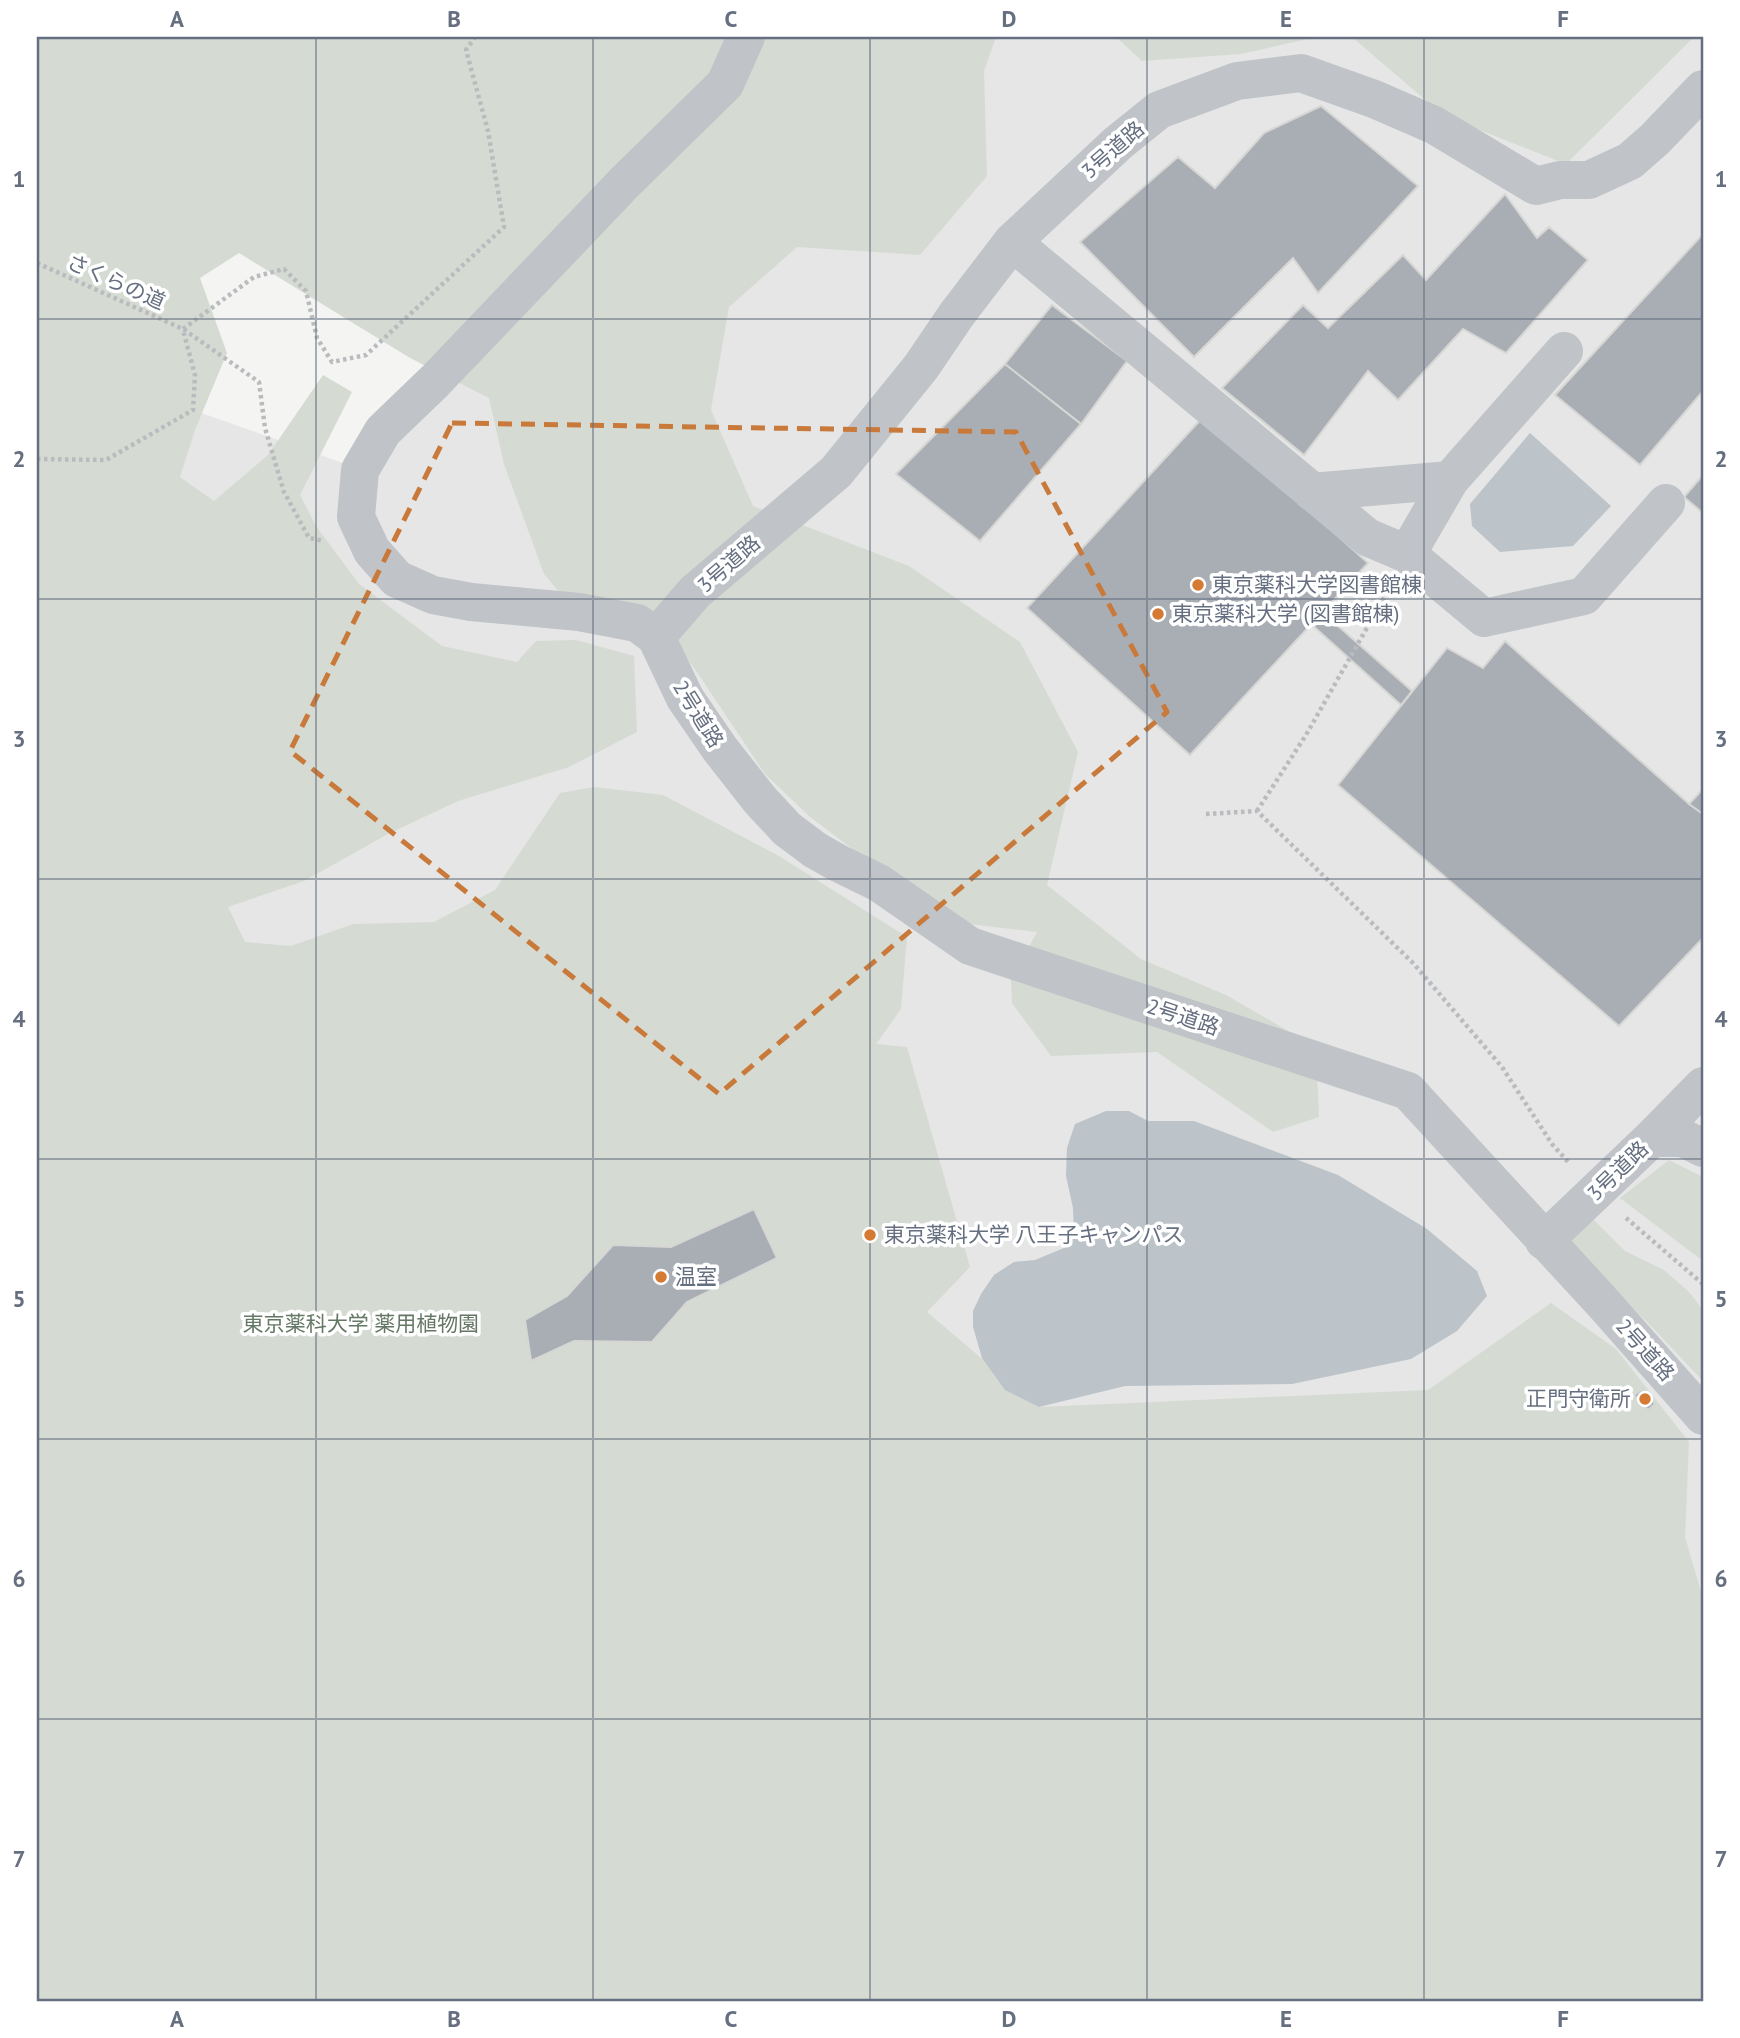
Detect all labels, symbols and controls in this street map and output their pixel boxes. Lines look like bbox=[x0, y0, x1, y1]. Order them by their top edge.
text: A bbox=[170, 4, 184, 33]
text: B bbox=[447, 4, 461, 33]
text: C bbox=[725, 4, 738, 33]
text: D bbox=[1002, 4, 1016, 33]
text: E bbox=[1280, 4, 1292, 33]
text: F bbox=[1557, 4, 1569, 33]
street label: 3号道路 bbox=[1076, 115, 1150, 184]
text: 1 bbox=[12, 164, 26, 193]
text: 1 bbox=[1714, 164, 1728, 193]
street label: さくらの道 bbox=[63, 248, 170, 315]
text: 2 bbox=[12, 444, 26, 473]
text: 2 bbox=[1714, 444, 1728, 473]
street label: 3号道路 bbox=[692, 529, 766, 598]
place label: 東京薬科大学図書館棟 bbox=[1212, 571, 1422, 598]
marker: 東京薬科大学図書館棟 bbox=[1190, 577, 1206, 593]
place label: 東京薬科大学 (図書館棟) bbox=[1172, 600, 1399, 627]
marker: 東京薬科大学 (図書館棟) bbox=[1150, 606, 1166, 622]
street label: 2号道路 bbox=[667, 675, 730, 752]
text: 3 bbox=[12, 724, 26, 753]
text: 3 bbox=[1714, 724, 1728, 753]
street label: 2号道路 bbox=[1144, 992, 1223, 1041]
text: 4 bbox=[12, 1004, 26, 1033]
text: 4 bbox=[1714, 1004, 1728, 1033]
street label: 3号道路 bbox=[1581, 1135, 1654, 1206]
place label: 東京薬科大学 八王子キャンパス bbox=[884, 1221, 1184, 1248]
marker: 東京薬科大学 八王子キャンパス bbox=[862, 1227, 878, 1243]
place label: 温室 bbox=[675, 1263, 717, 1290]
marker: 温室 bbox=[653, 1269, 669, 1285]
text: 5 bbox=[12, 1284, 26, 1313]
text: 5 bbox=[1714, 1284, 1728, 1313]
park label: 東京薬科大学 薬用植物園 bbox=[243, 1310, 479, 1337]
street label: 2号道路 bbox=[1610, 1313, 1680, 1386]
place label: 正門守衛所 bbox=[1526, 1385, 1631, 1412]
marker: 正門守衛所 bbox=[1637, 1391, 1653, 1407]
text: 6 bbox=[12, 1564, 26, 1593]
text: 6 bbox=[1714, 1564, 1728, 1593]
text: 7 bbox=[12, 1844, 26, 1873]
text: 7 bbox=[1714, 1844, 1728, 1873]
text: A bbox=[170, 2004, 184, 2033]
text: B bbox=[447, 2004, 461, 2033]
text: C bbox=[725, 2004, 738, 2033]
text: D bbox=[1002, 2004, 1016, 2033]
text: E bbox=[1280, 2004, 1292, 2033]
text: F bbox=[1557, 2004, 1569, 2033]

